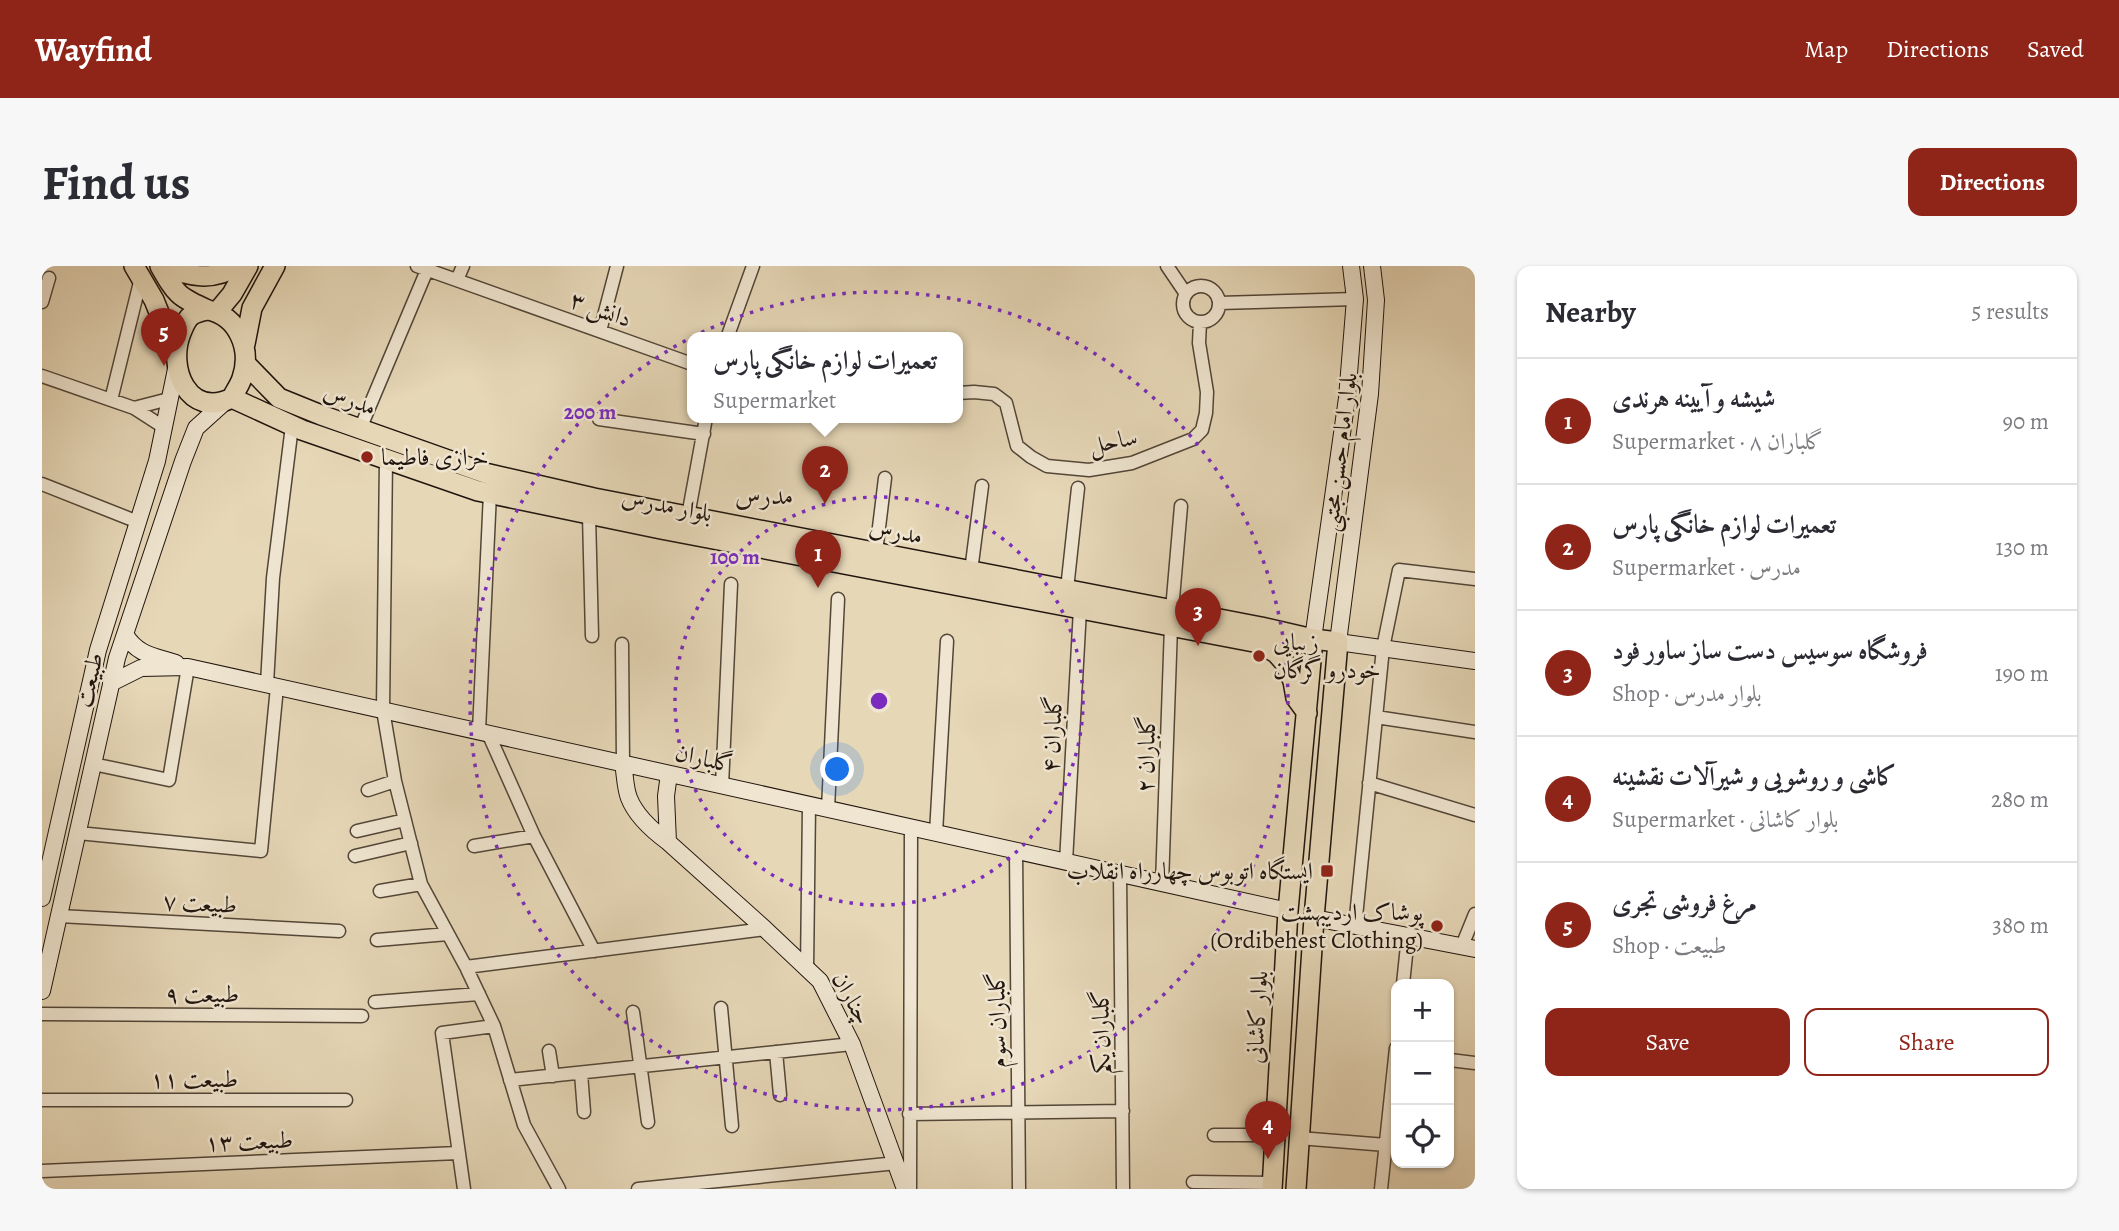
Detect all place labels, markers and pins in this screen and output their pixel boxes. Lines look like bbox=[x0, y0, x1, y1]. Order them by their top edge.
pin: 5 bbox=[141, 308, 187, 366]
place label: خرازی فاطیما bbox=[381, 441, 489, 473]
pin: 2 bbox=[802, 446, 848, 504]
marker: خرازی فاطیما bbox=[359, 449, 375, 465]
pin: 1 bbox=[795, 530, 841, 588]
pin: 3 bbox=[1175, 588, 1221, 646]
place label: زیبایی خودرو گرگان bbox=[1273, 626, 1381, 686]
marker: زیبایی خودرو گرگان bbox=[1251, 648, 1267, 664]
centre of rings bbox=[867, 689, 891, 713]
place label: ایستگاه اتوبوس چهارراه انقلاب bbox=[1066, 855, 1313, 887]
marker: ایستگاه اتوبوس چهارراه انقلاب bbox=[1319, 863, 1335, 879]
place label: پوشاک اردیبهشت (Ordibehest Clothing) bbox=[1210, 896, 1424, 956]
marker: پوشاک اردیبهشت (Ordibehest Clothing) bbox=[1429, 918, 1445, 934]
pin: 4 bbox=[1245, 1101, 1291, 1159]

